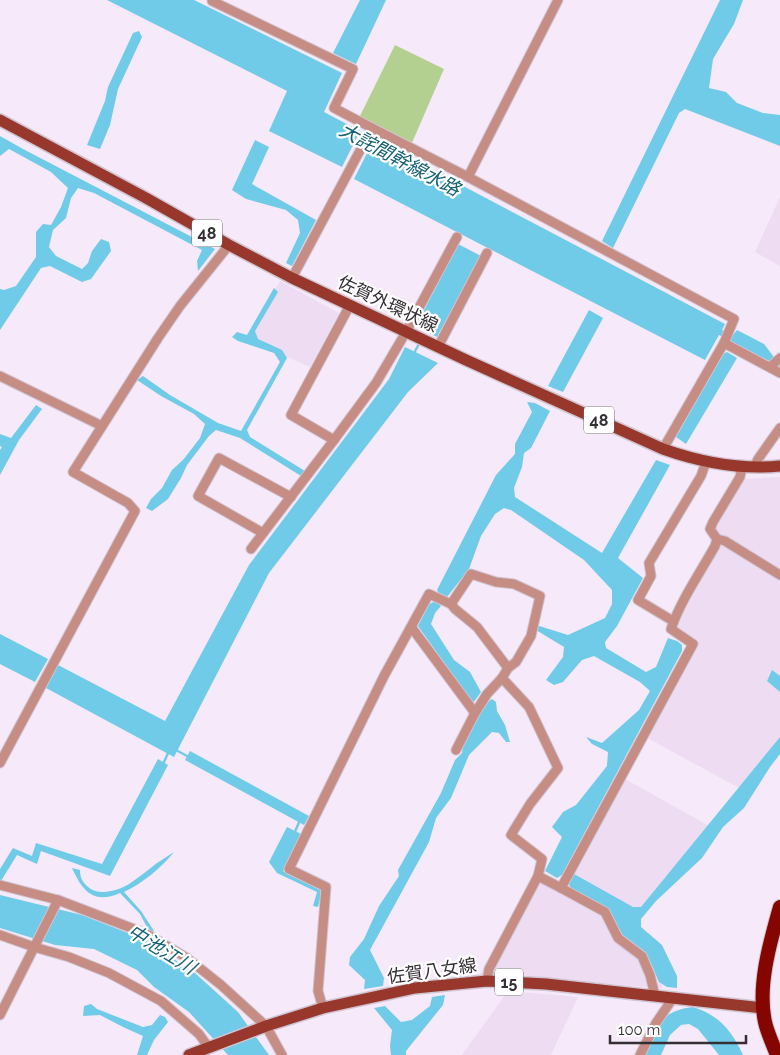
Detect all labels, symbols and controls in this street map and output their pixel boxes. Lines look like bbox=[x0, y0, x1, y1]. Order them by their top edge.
water label: 大詫間幹線水路 bbox=[336, 118, 466, 201]
road number: 48 bbox=[192, 220, 222, 247]
street label: 佐賀外環状線 bbox=[335, 271, 442, 336]
road number: 48 bbox=[584, 406, 614, 434]
water label: 中池江川 bbox=[124, 920, 202, 980]
street label: 佐賀八女線 bbox=[386, 954, 478, 987]
road number: 15 bbox=[495, 969, 523, 996]
scale bar bbox=[610, 1012, 746, 1044]
text: 100 m bbox=[618, 1021, 660, 1039]

